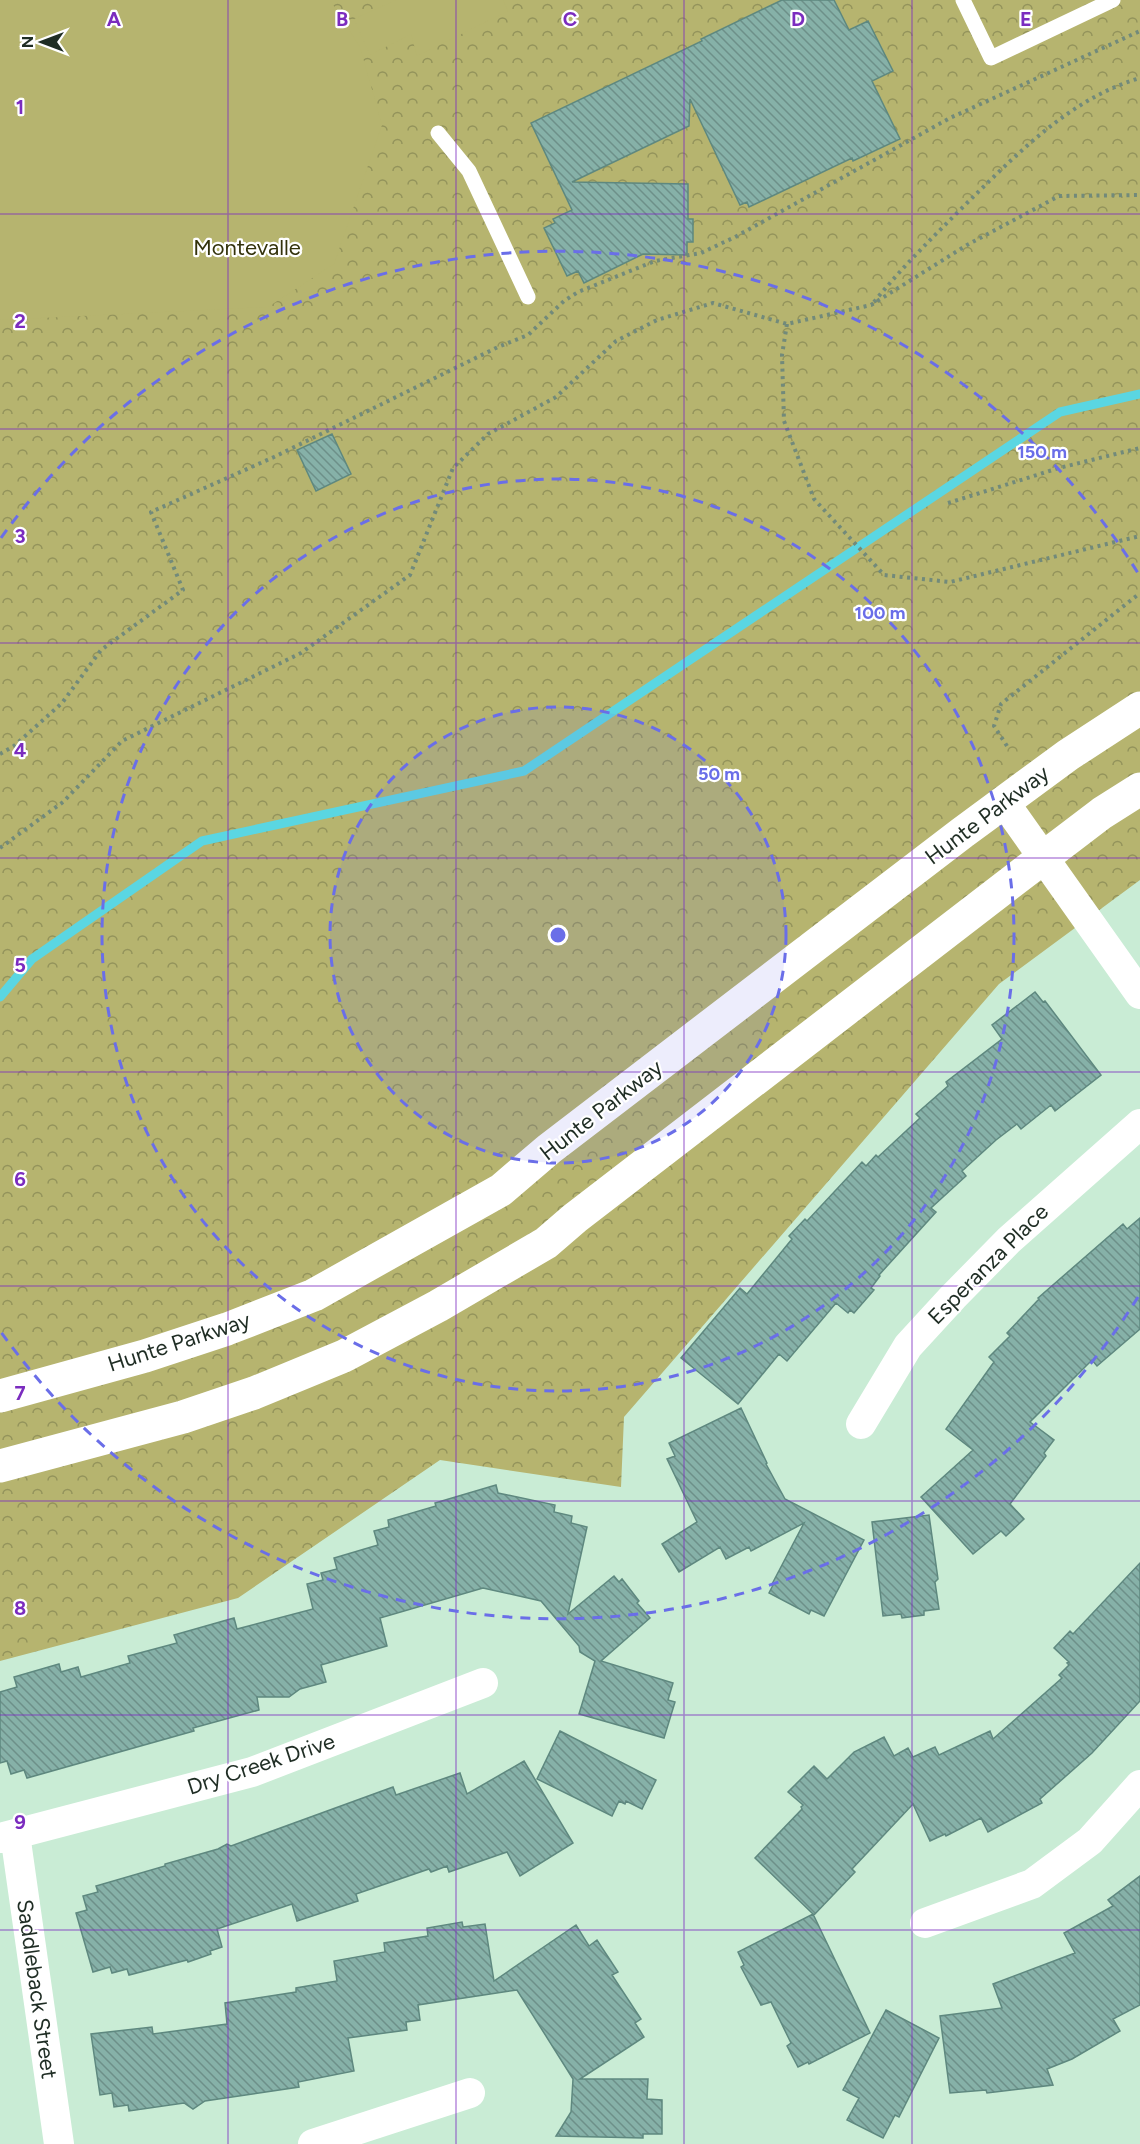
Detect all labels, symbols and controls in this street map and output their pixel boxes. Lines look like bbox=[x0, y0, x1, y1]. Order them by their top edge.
text: A bbox=[107, 7, 122, 31]
text: B bbox=[336, 7, 348, 31]
text: C bbox=[563, 7, 577, 31]
text: D bbox=[791, 7, 805, 31]
text: E bbox=[1020, 7, 1032, 31]
north arrow bbox=[12, 12, 72, 72]
text: N bbox=[18, 36, 37, 48]
text: 1 bbox=[16, 95, 24, 119]
park label: Montevalle bbox=[193, 234, 301, 261]
text: 2 bbox=[14, 309, 26, 333]
text: 150 m bbox=[1017, 441, 1067, 463]
text: 3 bbox=[14, 524, 26, 548]
text: 100 m bbox=[855, 602, 905, 624]
text: 4 bbox=[14, 738, 27, 762]
street label: Hunte Parkway bbox=[920, 759, 1055, 870]
text: 50 m bbox=[698, 763, 740, 785]
centre of rings bbox=[548, 925, 568, 945]
text: 5 bbox=[14, 953, 26, 977]
street label: Hunte Parkway bbox=[534, 1053, 668, 1166]
text: 6 bbox=[14, 1167, 26, 1191]
street label: Esperanza Place bbox=[922, 1198, 1054, 1330]
street label: Hunte Parkway bbox=[104, 1306, 254, 1378]
text: 7 bbox=[14, 1381, 26, 1405]
text: 8 bbox=[14, 1596, 26, 1620]
street label: Dry Creek Drive bbox=[184, 1727, 338, 1801]
text: 9 bbox=[14, 1810, 26, 1834]
street label: Saddleback Street bbox=[11, 1897, 63, 2081]

